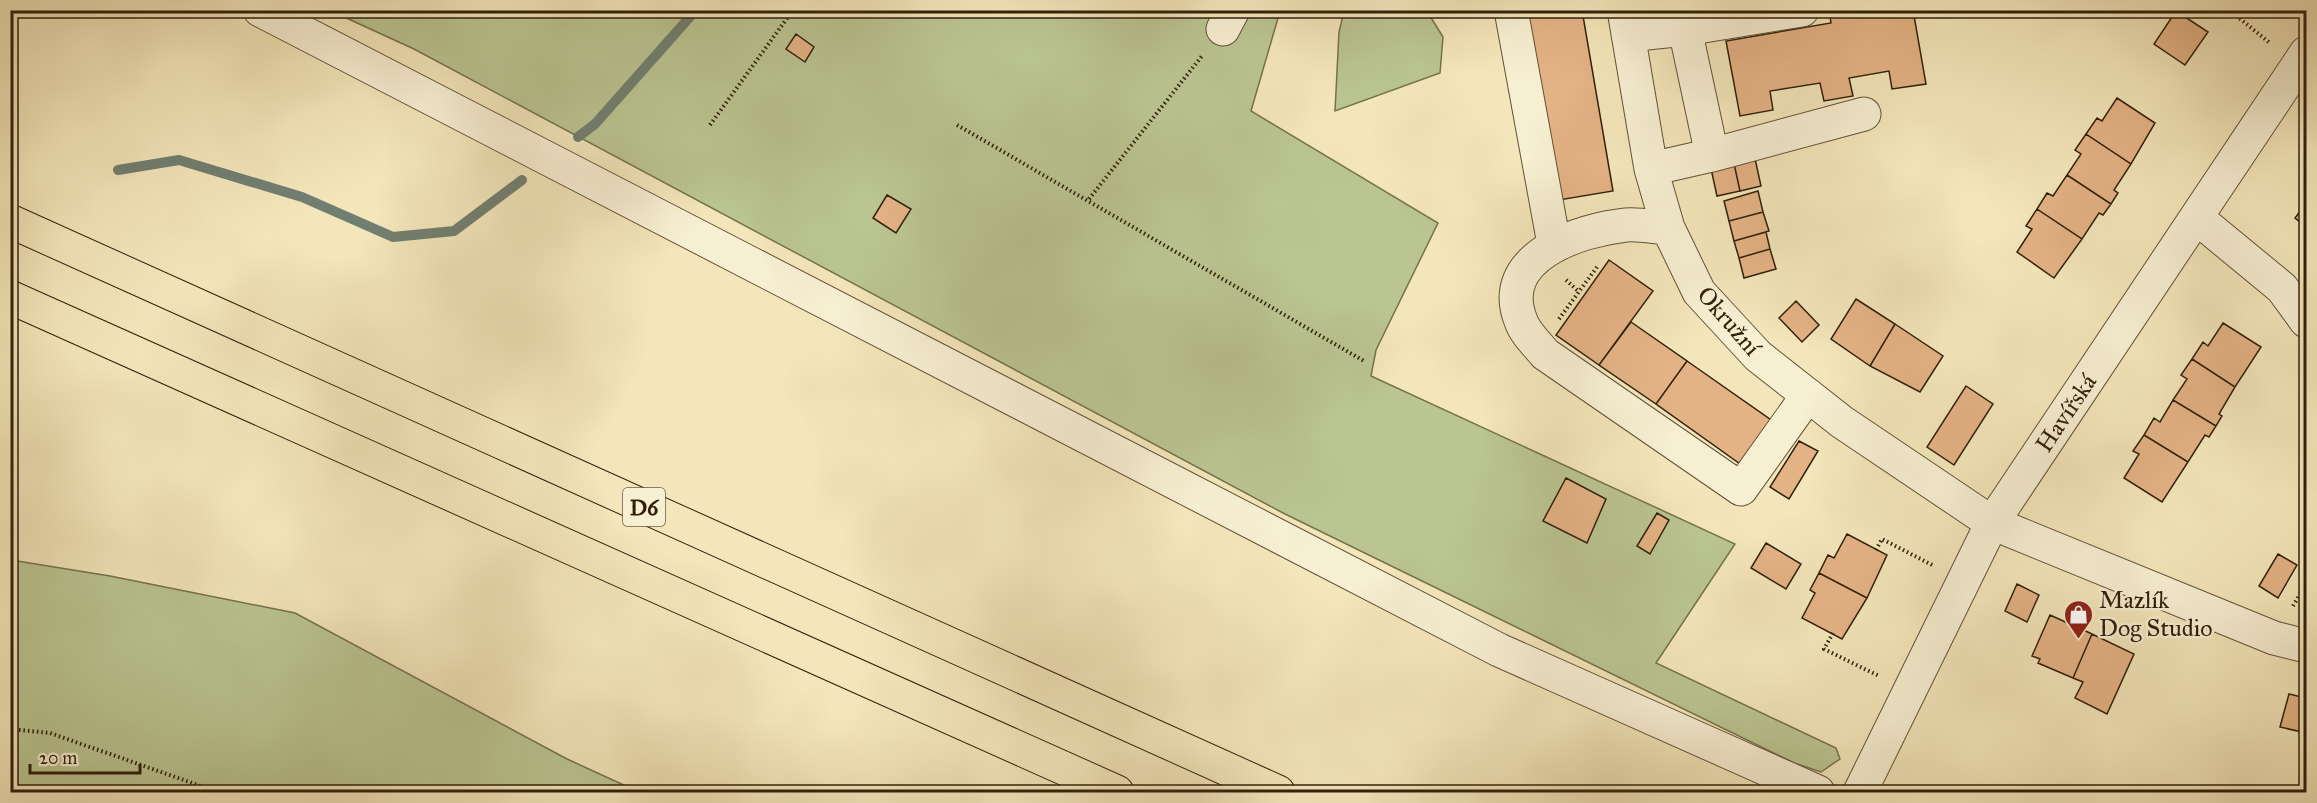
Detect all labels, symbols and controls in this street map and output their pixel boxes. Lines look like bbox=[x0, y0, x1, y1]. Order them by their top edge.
street label: Okružní bbox=[1691, 280, 1768, 363]
street label: Havířská bbox=[2029, 367, 2103, 458]
road number: D6 bbox=[623, 488, 665, 526]
place label: Mazlík Dog Studio bbox=[2099, 585, 2212, 643]
shop icon: Mazlík Dog Studio bbox=[2062, 598, 2094, 640]
scale bar bbox=[30, 737, 140, 775]
text: 20 m bbox=[39, 747, 77, 769]

